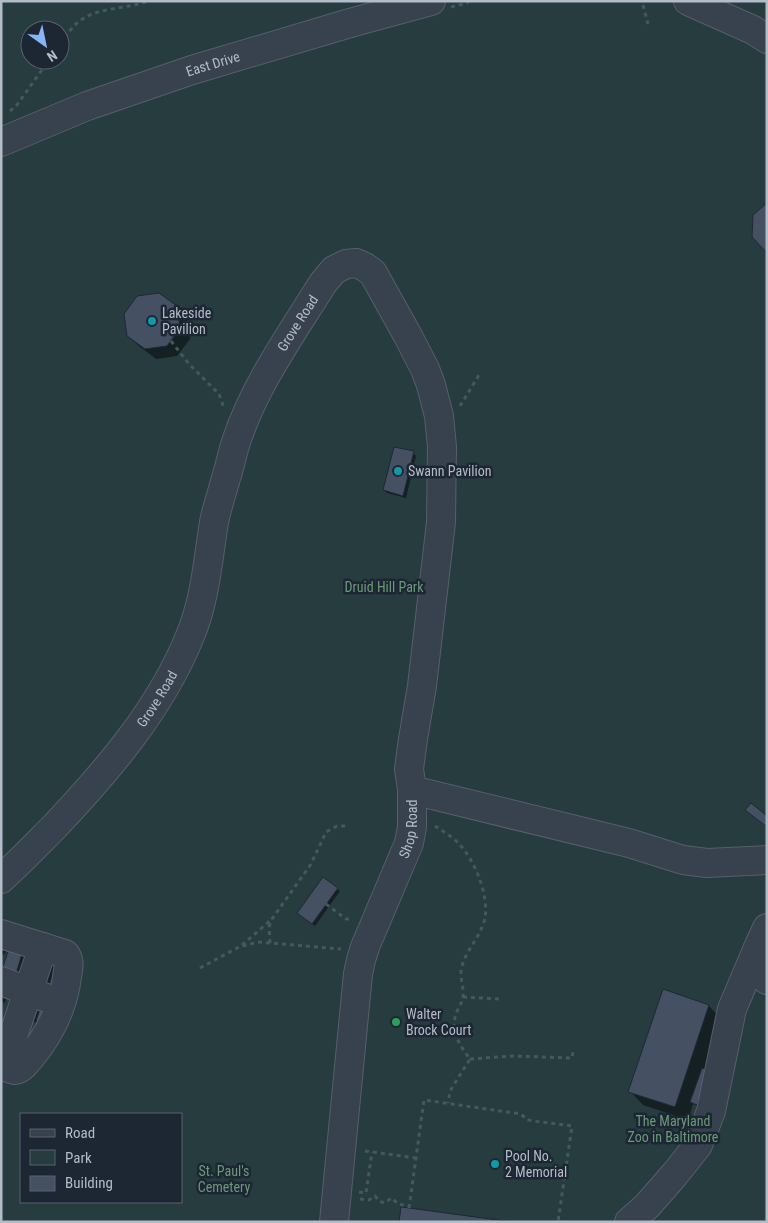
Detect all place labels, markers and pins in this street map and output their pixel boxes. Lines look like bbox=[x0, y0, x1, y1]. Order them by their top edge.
place label: Lakeside Pavilion bbox=[162, 305, 212, 337]
marker: Lakeside Pavilion bbox=[146, 315, 158, 327]
place label: Swann Pavilion bbox=[408, 463, 492, 479]
marker: Swann Pavilion bbox=[392, 465, 404, 477]
place label: Walter Brock Court bbox=[406, 1006, 471, 1038]
marker: Walter Brock Court bbox=[390, 1016, 402, 1028]
place label: Pool No. 2 Memorial bbox=[505, 1148, 567, 1180]
marker: Pool No. 2 Memorial bbox=[489, 1158, 501, 1170]

